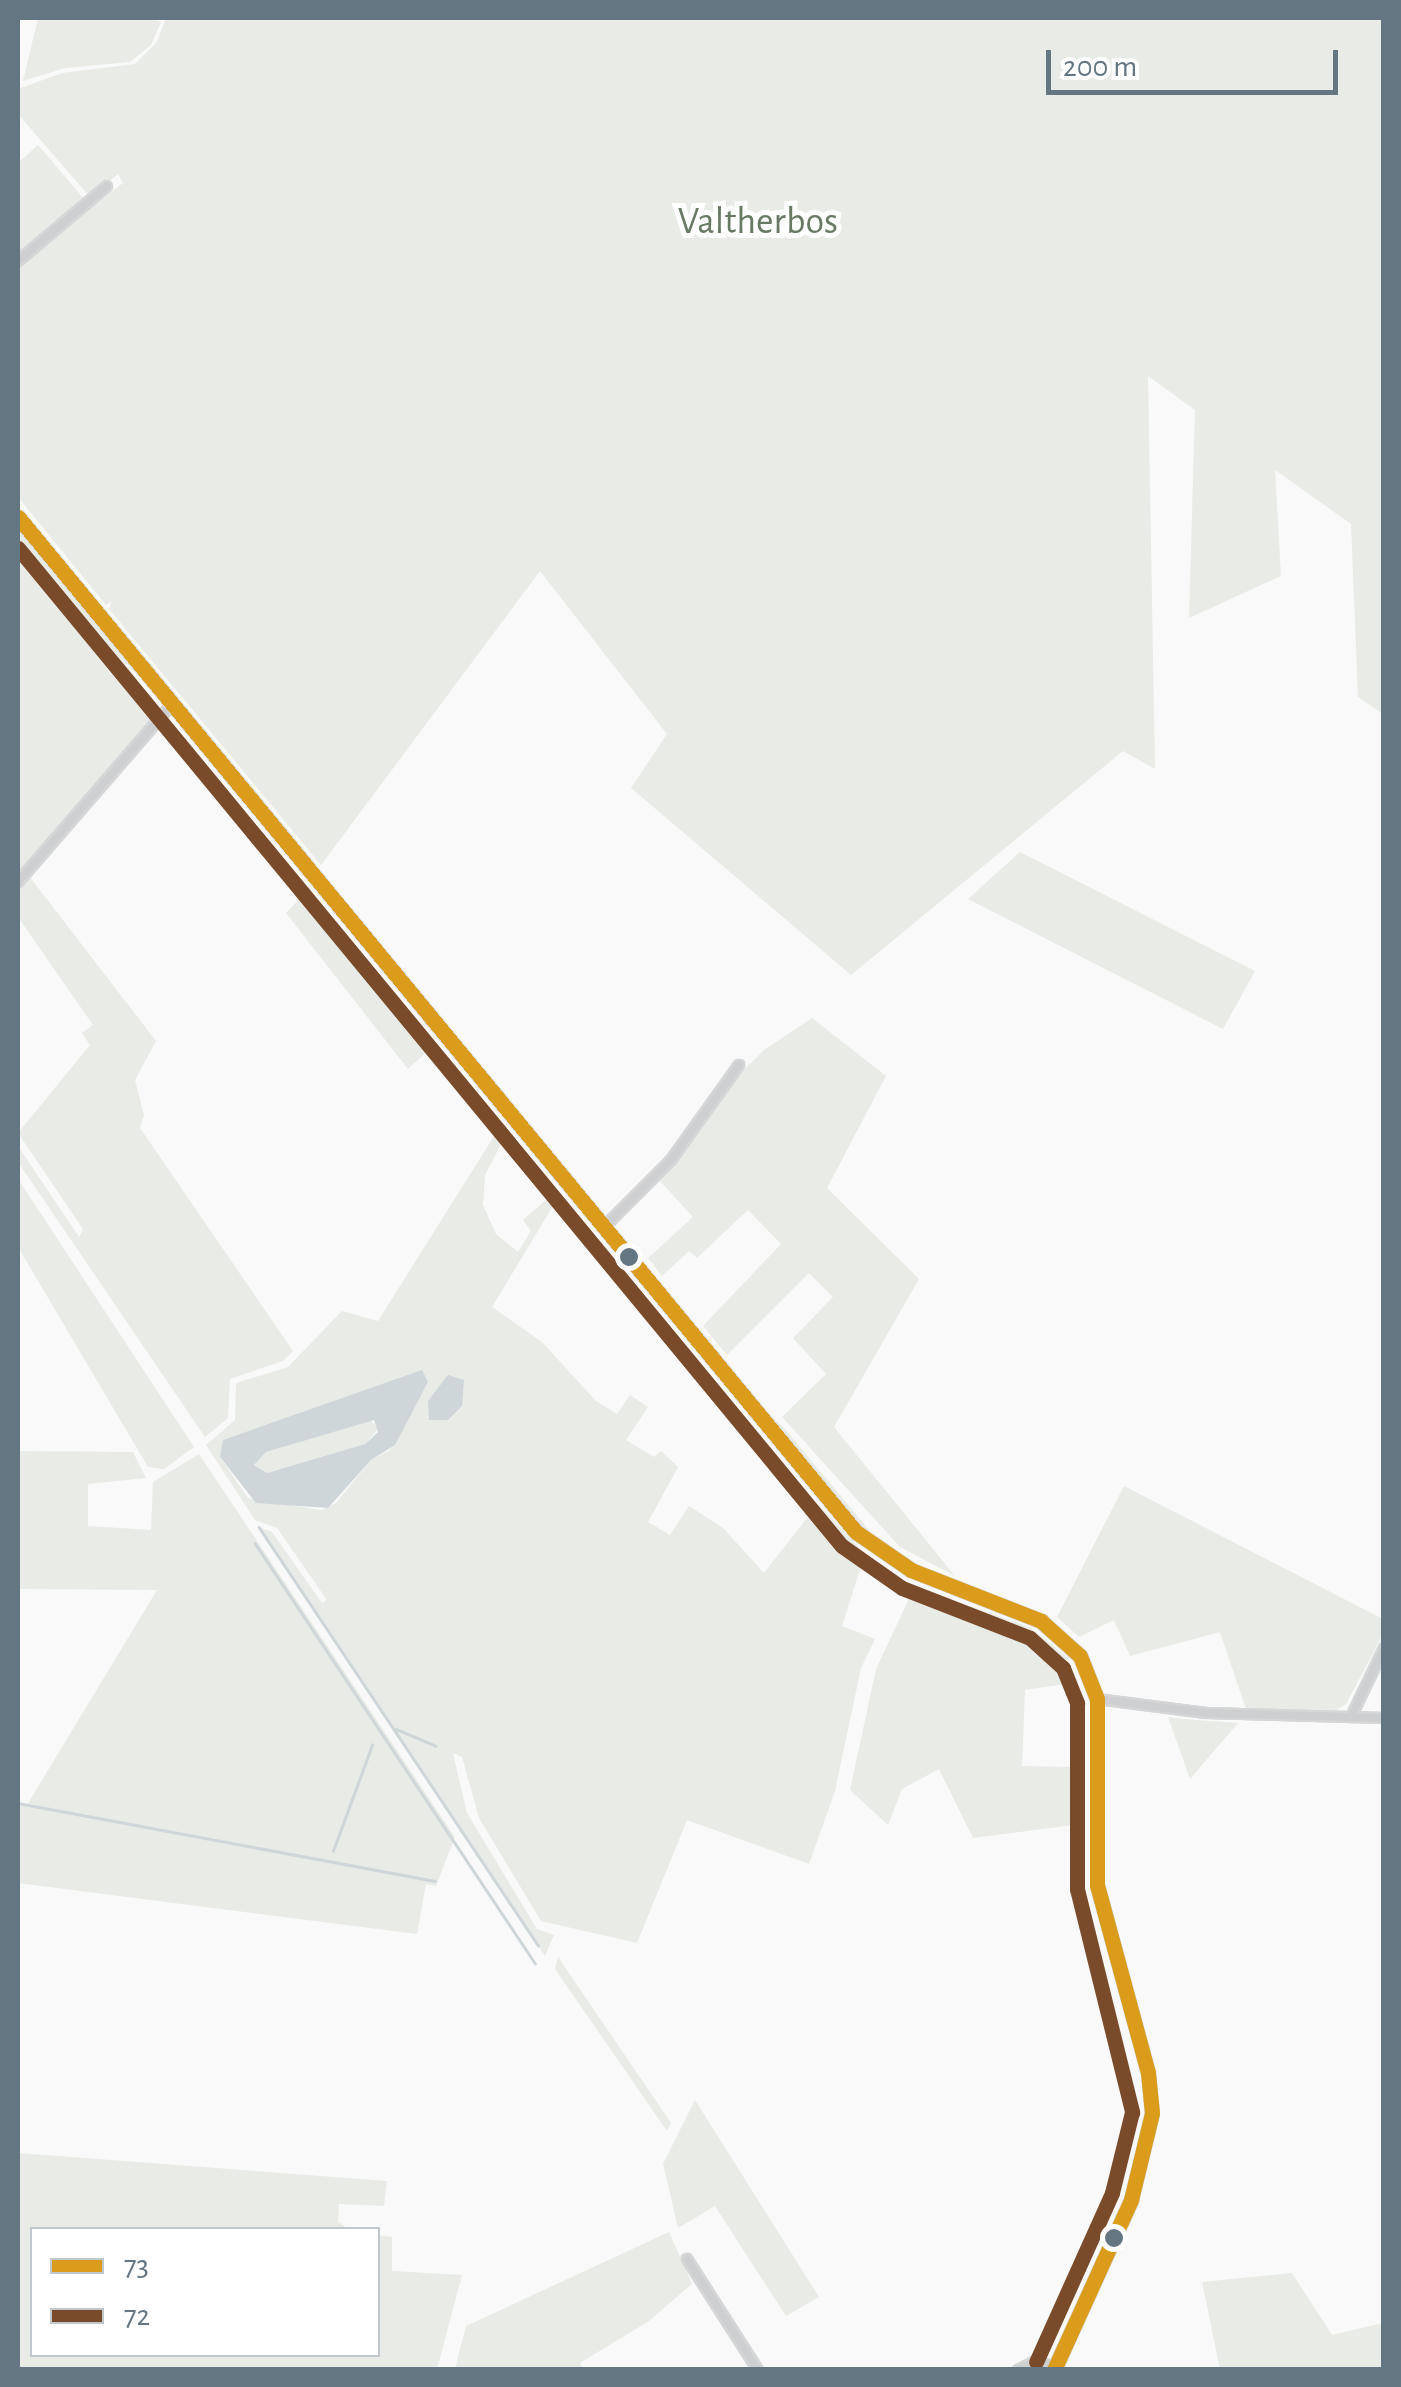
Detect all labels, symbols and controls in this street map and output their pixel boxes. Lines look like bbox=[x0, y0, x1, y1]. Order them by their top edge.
scale bar bbox=[1051, 30, 1344, 92]
text: 200 m bbox=[1063, 52, 1137, 82]
park label: Valtherbos bbox=[678, 200, 838, 246]
unlabelled marker bbox=[619, 1247, 639, 1267]
legend bbox=[30, 2227, 380, 2357]
unlabelled marker bbox=[1104, 2228, 1124, 2248]
text: 73 bbox=[124, 2251, 149, 2281]
text: 72 bbox=[124, 2301, 150, 2331]

